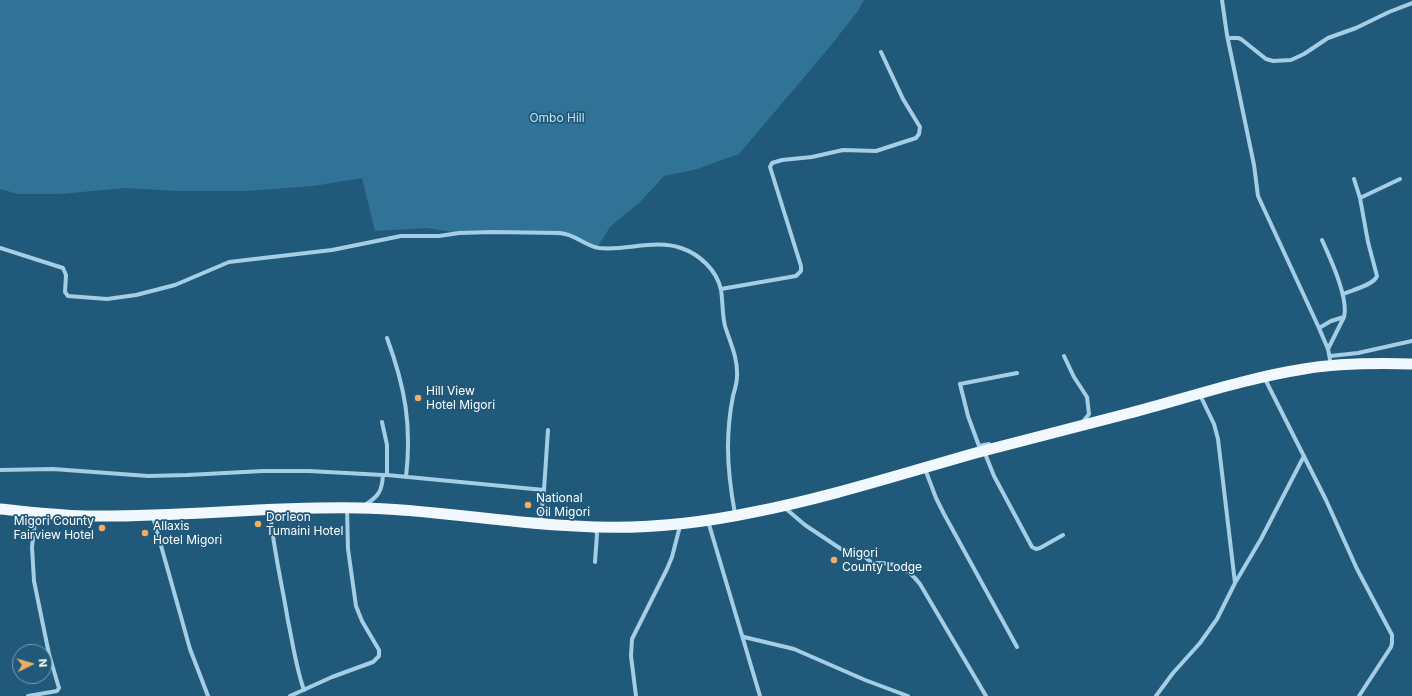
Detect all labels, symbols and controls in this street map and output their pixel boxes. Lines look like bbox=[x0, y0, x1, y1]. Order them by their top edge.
park label: Ombo Hill bbox=[529, 111, 585, 125]
place label: Hill View Hotel Migori bbox=[426, 384, 495, 412]
marker: Hill View Hotel Migori bbox=[413, 393, 423, 403]
place label: National Oil Migori bbox=[536, 491, 590, 519]
marker: National Oil Migori bbox=[523, 500, 533, 510]
place label: Dorleon Tumaini Hotel bbox=[266, 510, 343, 538]
place label: Migori County Fairview Hotel bbox=[13, 514, 94, 542]
place label: Allaxis Hotel Migori bbox=[153, 519, 222, 547]
marker: Dorleon Tumaini Hotel bbox=[253, 519, 263, 529]
marker: Migori County Fairview Hotel bbox=[97, 523, 107, 533]
marker: Allaxis Hotel Migori bbox=[140, 528, 150, 538]
place label: Migori County Lodge bbox=[842, 546, 922, 574]
marker: Migori County Lodge bbox=[829, 555, 839, 565]
north arrow bbox=[12, 644, 52, 684]
text: N bbox=[36, 658, 50, 668]

